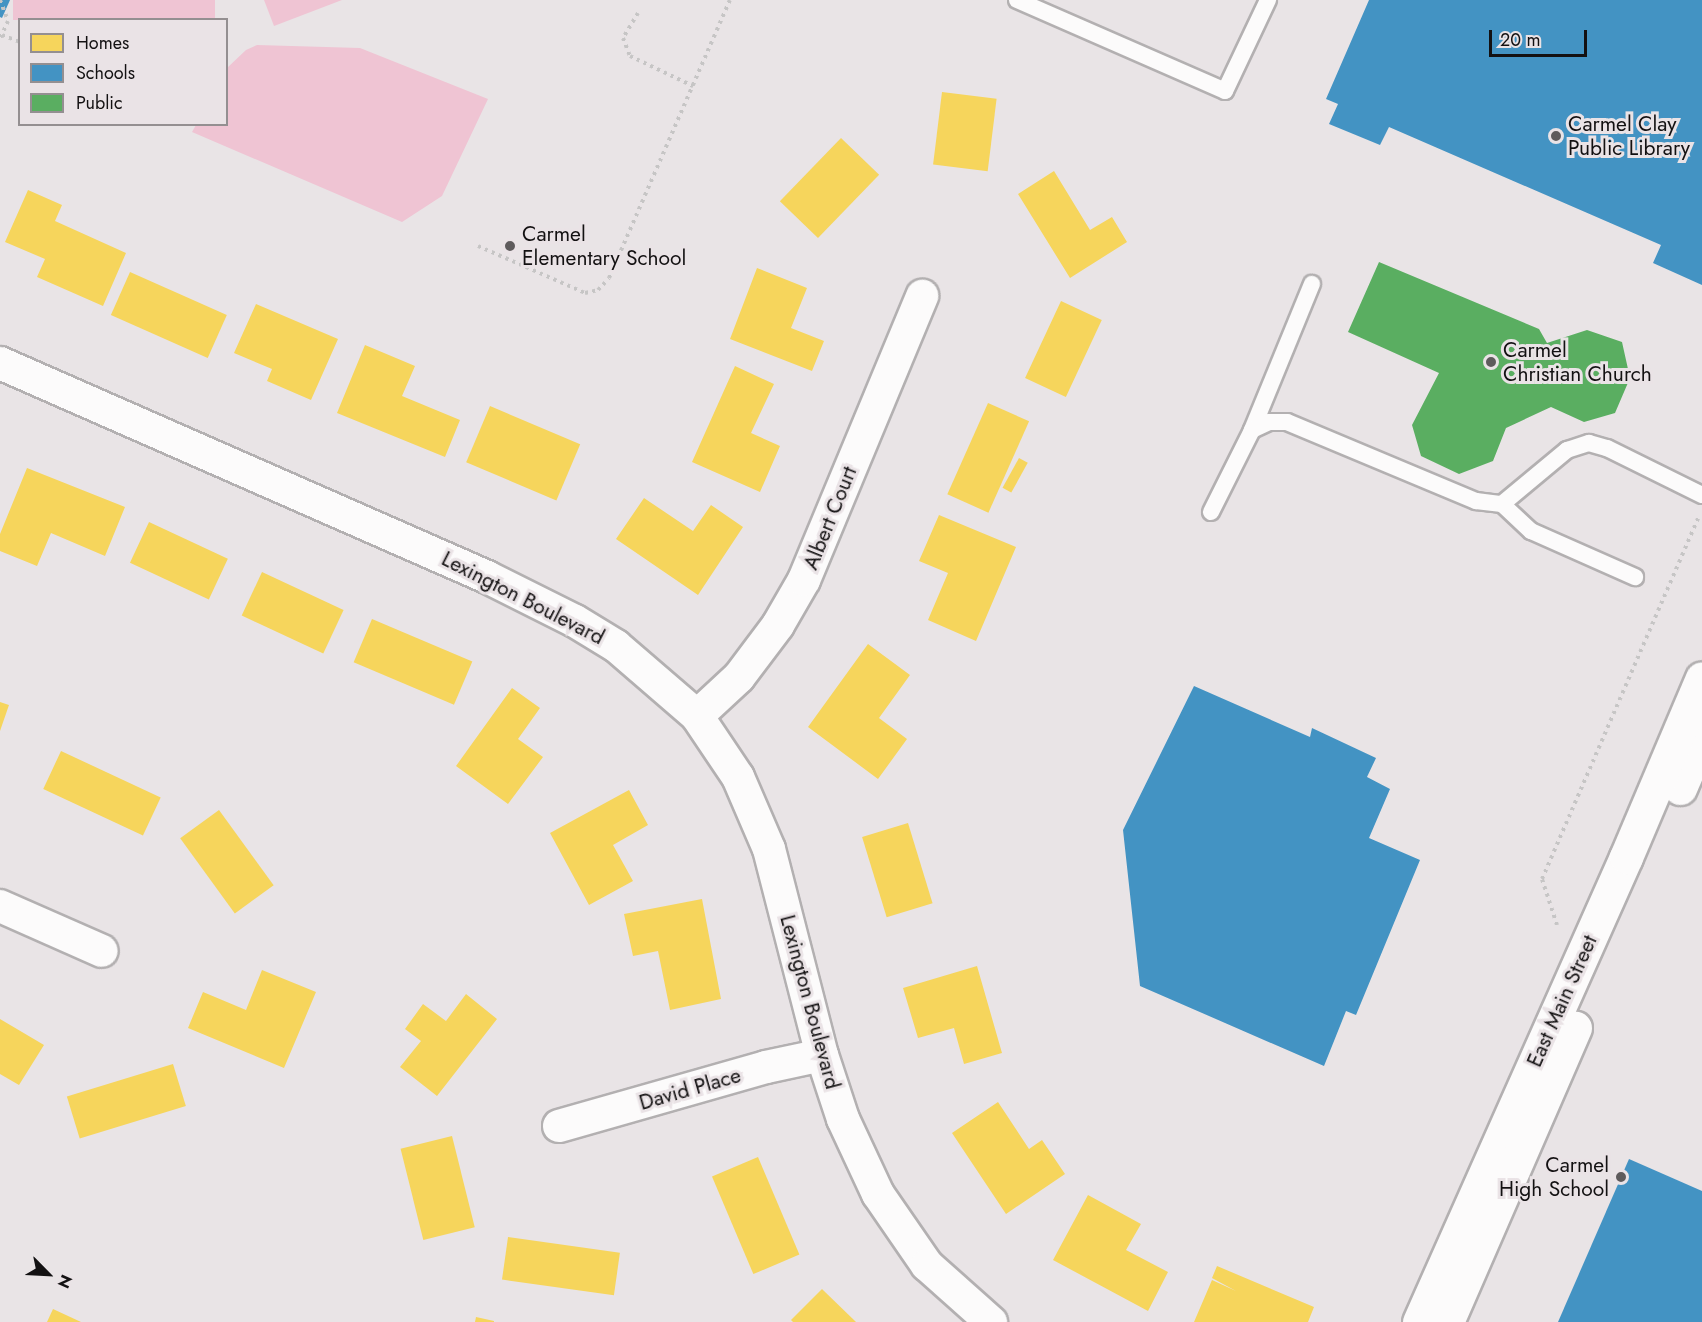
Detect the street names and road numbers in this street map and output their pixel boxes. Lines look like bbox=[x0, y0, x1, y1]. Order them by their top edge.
street label: Albert Court bbox=[798, 463, 862, 573]
street label: Lexington Boulevard bbox=[437, 546, 609, 650]
street label: Lexington Boulevard bbox=[775, 912, 845, 1092]
street label: East Main Street bbox=[1522, 931, 1602, 1071]
street label: David Place bbox=[636, 1062, 744, 1116]

